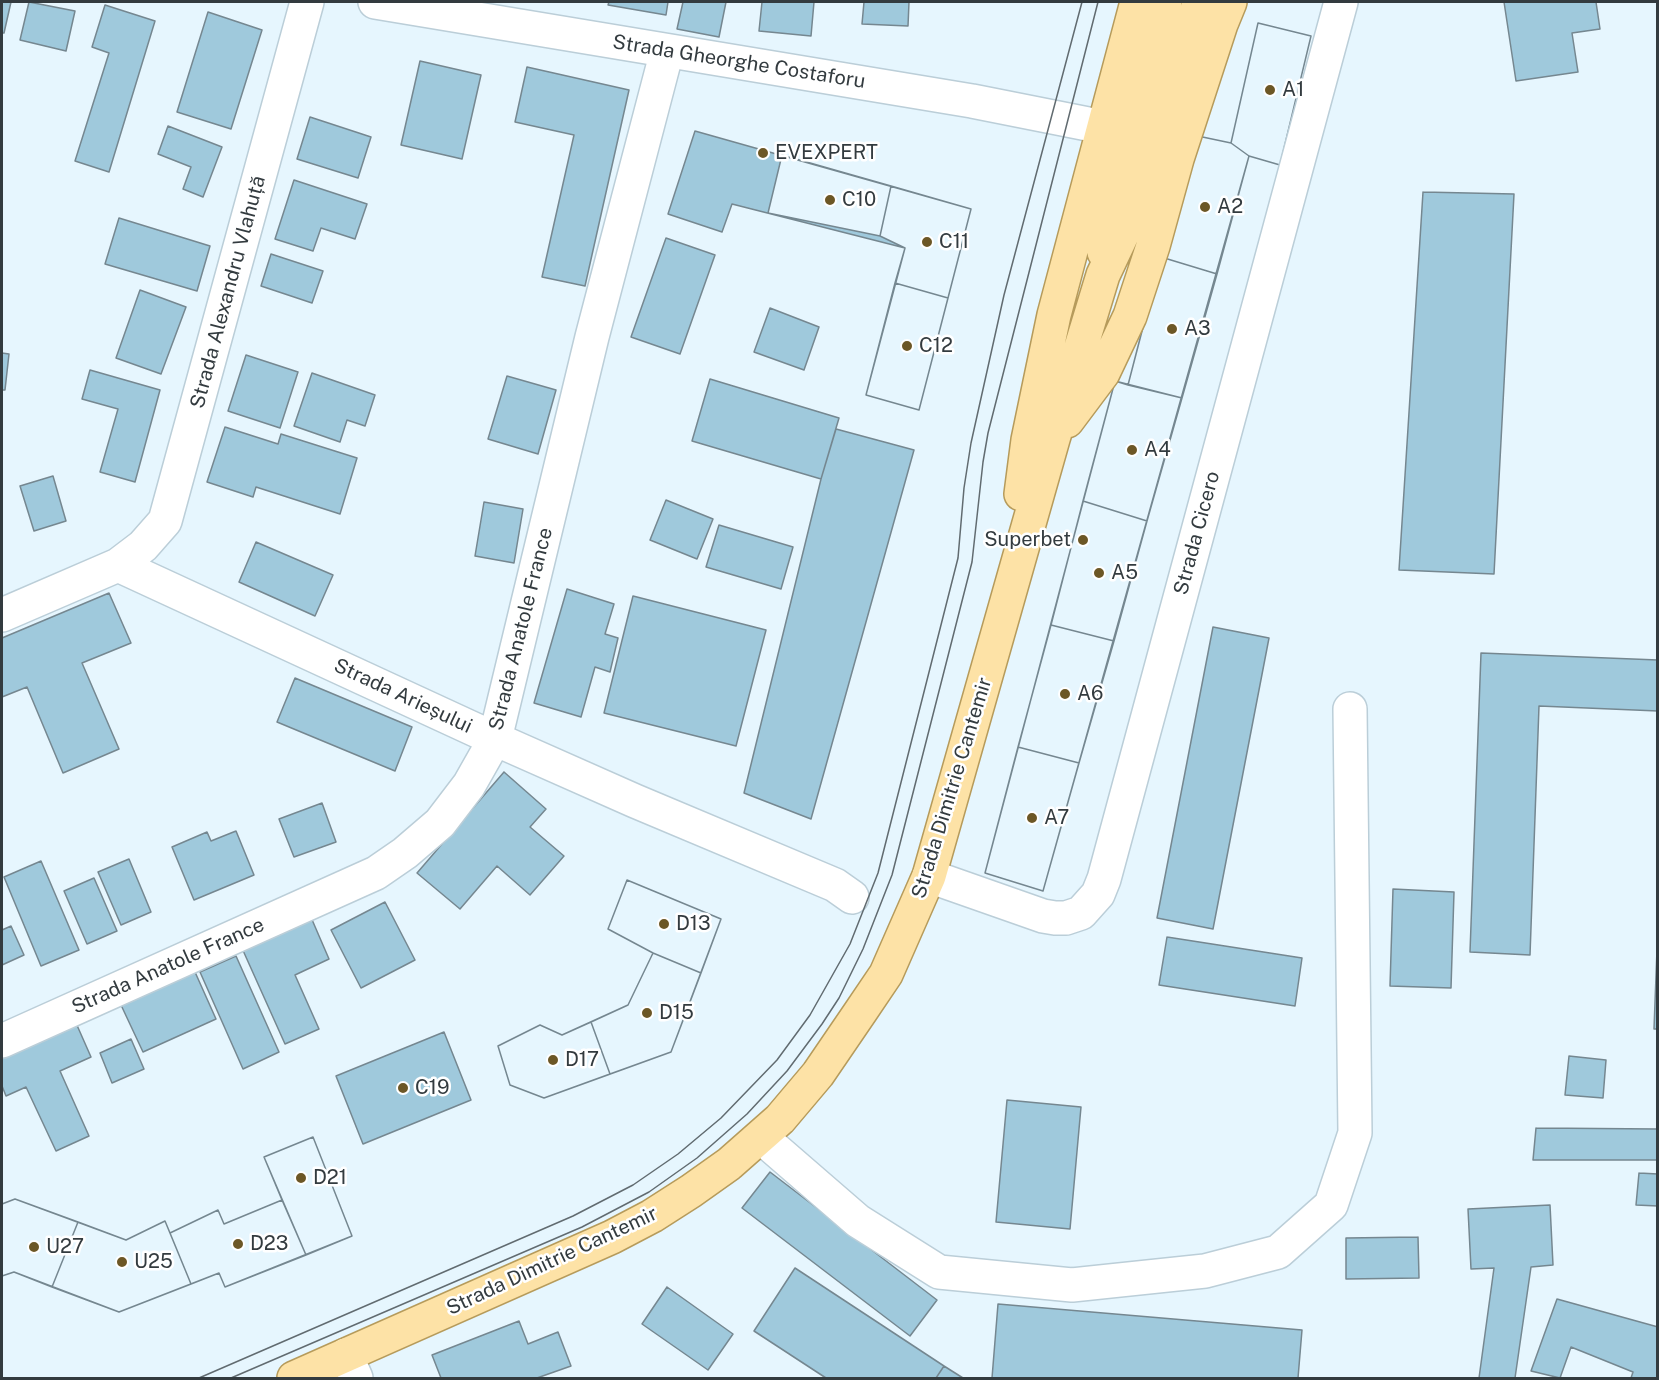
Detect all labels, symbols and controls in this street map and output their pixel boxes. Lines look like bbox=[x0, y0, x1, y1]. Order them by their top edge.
street label: Strada Gheorghe Costaforu bbox=[611, 30, 867, 94]
place label: A1 bbox=[1282, 78, 1304, 102]
marker: A1 bbox=[1263, 83, 1277, 97]
place label: EVEXPERT bbox=[775, 141, 878, 165]
marker: EVEXPERT bbox=[756, 146, 770, 160]
street label: Strada Alexandru Vlahuță bbox=[185, 173, 271, 411]
place label: C10 bbox=[842, 188, 876, 212]
marker: C10 bbox=[823, 193, 837, 207]
place label: A2 bbox=[1217, 195, 1243, 219]
marker: A2 bbox=[1198, 200, 1212, 214]
place label: C11 bbox=[939, 230, 969, 254]
marker: C11 bbox=[920, 235, 934, 249]
place label: A3 bbox=[1184, 317, 1211, 341]
marker: A3 bbox=[1165, 322, 1179, 336]
place label: C12 bbox=[919, 334, 953, 358]
marker: C12 bbox=[900, 339, 914, 353]
place label: A4 bbox=[1144, 438, 1171, 462]
marker: A4 bbox=[1125, 443, 1139, 457]
street label: Strada Cicero bbox=[1169, 469, 1225, 597]
street label: Strada Anatole France bbox=[484, 525, 558, 733]
place label: Superbet bbox=[984, 528, 1071, 552]
marker: Superbet bbox=[1076, 533, 1090, 547]
place label: A5 bbox=[1111, 561, 1138, 585]
marker: A5 bbox=[1092, 566, 1106, 580]
street label: Strada Arieșului bbox=[330, 653, 476, 739]
street label: Strada Dimitrie Cantemir bbox=[907, 675, 997, 901]
place label: A6 bbox=[1077, 682, 1104, 706]
marker: A6 bbox=[1058, 687, 1072, 701]
place label: A7 bbox=[1044, 806, 1069, 830]
marker: A7 bbox=[1025, 811, 1039, 825]
place label: D13 bbox=[676, 912, 711, 936]
street label: Strada Anatole France bbox=[68, 913, 268, 1019]
marker: D13 bbox=[657, 917, 671, 931]
place label: D15 bbox=[659, 1001, 694, 1025]
marker: D15 bbox=[640, 1006, 654, 1020]
place label: D17 bbox=[565, 1048, 599, 1072]
marker: D17 bbox=[546, 1053, 560, 1067]
place label: C19 bbox=[415, 1076, 449, 1100]
marker: C19 bbox=[396, 1081, 410, 1095]
place label: D21 bbox=[313, 1166, 347, 1190]
marker: D21 bbox=[294, 1171, 308, 1185]
street label: Strada Dimitrie Cantemir bbox=[443, 1202, 661, 1320]
place label: D23 bbox=[250, 1232, 288, 1256]
place label: U27 bbox=[46, 1235, 84, 1259]
marker: D23 bbox=[231, 1237, 245, 1251]
marker: U27 bbox=[27, 1240, 41, 1254]
place label: U25 bbox=[134, 1250, 173, 1274]
marker: U25 bbox=[115, 1255, 129, 1269]

